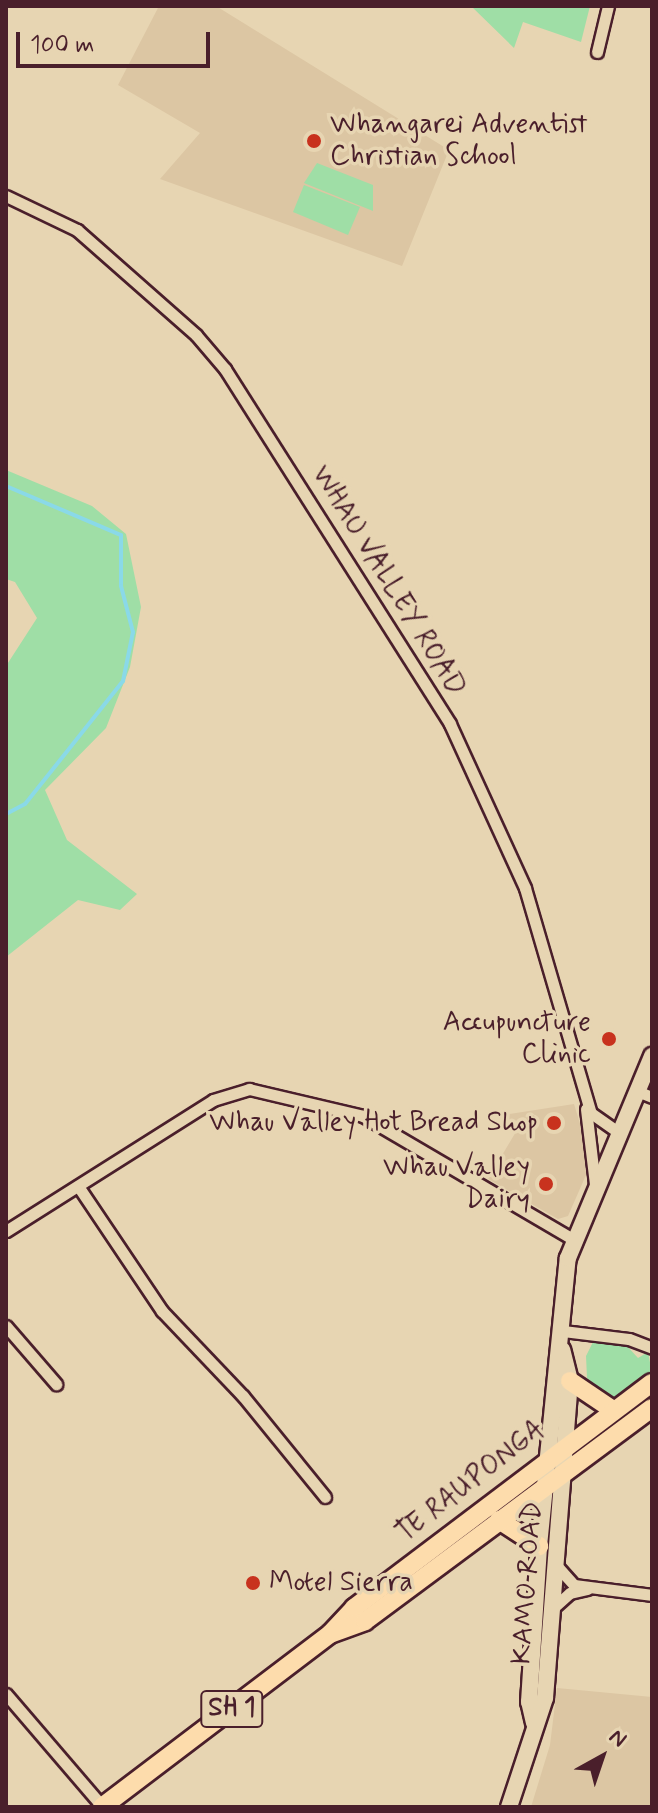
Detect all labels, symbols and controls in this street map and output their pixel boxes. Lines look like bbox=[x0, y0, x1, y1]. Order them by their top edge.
scale bar bbox=[20, 16, 214, 66]
text: 100 m bbox=[30, 30, 94, 61]
place label: Whangarei Adventist Christian School bbox=[330, 108, 587, 174]
marker: Whangarei Adventist Christian School bbox=[305, 132, 323, 150]
street label: WHAU VALLEY ROAD bbox=[303, 459, 473, 703]
place label: Accupuncture Clinic bbox=[443, 1006, 591, 1072]
marker: Accupuncture Clinic bbox=[598, 1028, 620, 1050]
place label: Whau Valley Hot Bread Shop bbox=[213, 1106, 538, 1140]
marker: Whau Valley Hot Bread Shop bbox=[545, 1114, 563, 1132]
place label: Whau Valley Dairy bbox=[387, 1151, 530, 1217]
marker: Whau Valley Dairy bbox=[537, 1175, 555, 1193]
street label: TE RAUPONGA bbox=[391, 1414, 551, 1550]
street label: KAMO ROAD bbox=[506, 1501, 550, 1665]
place label: Motel Sierra bbox=[269, 1566, 415, 1600]
marker: Motel Sierra bbox=[244, 1574, 262, 1592]
road number: SH 1 bbox=[200, 1687, 264, 1731]
north arrow bbox=[562, 1717, 642, 1797]
text: N bbox=[603, 1723, 632, 1754]

